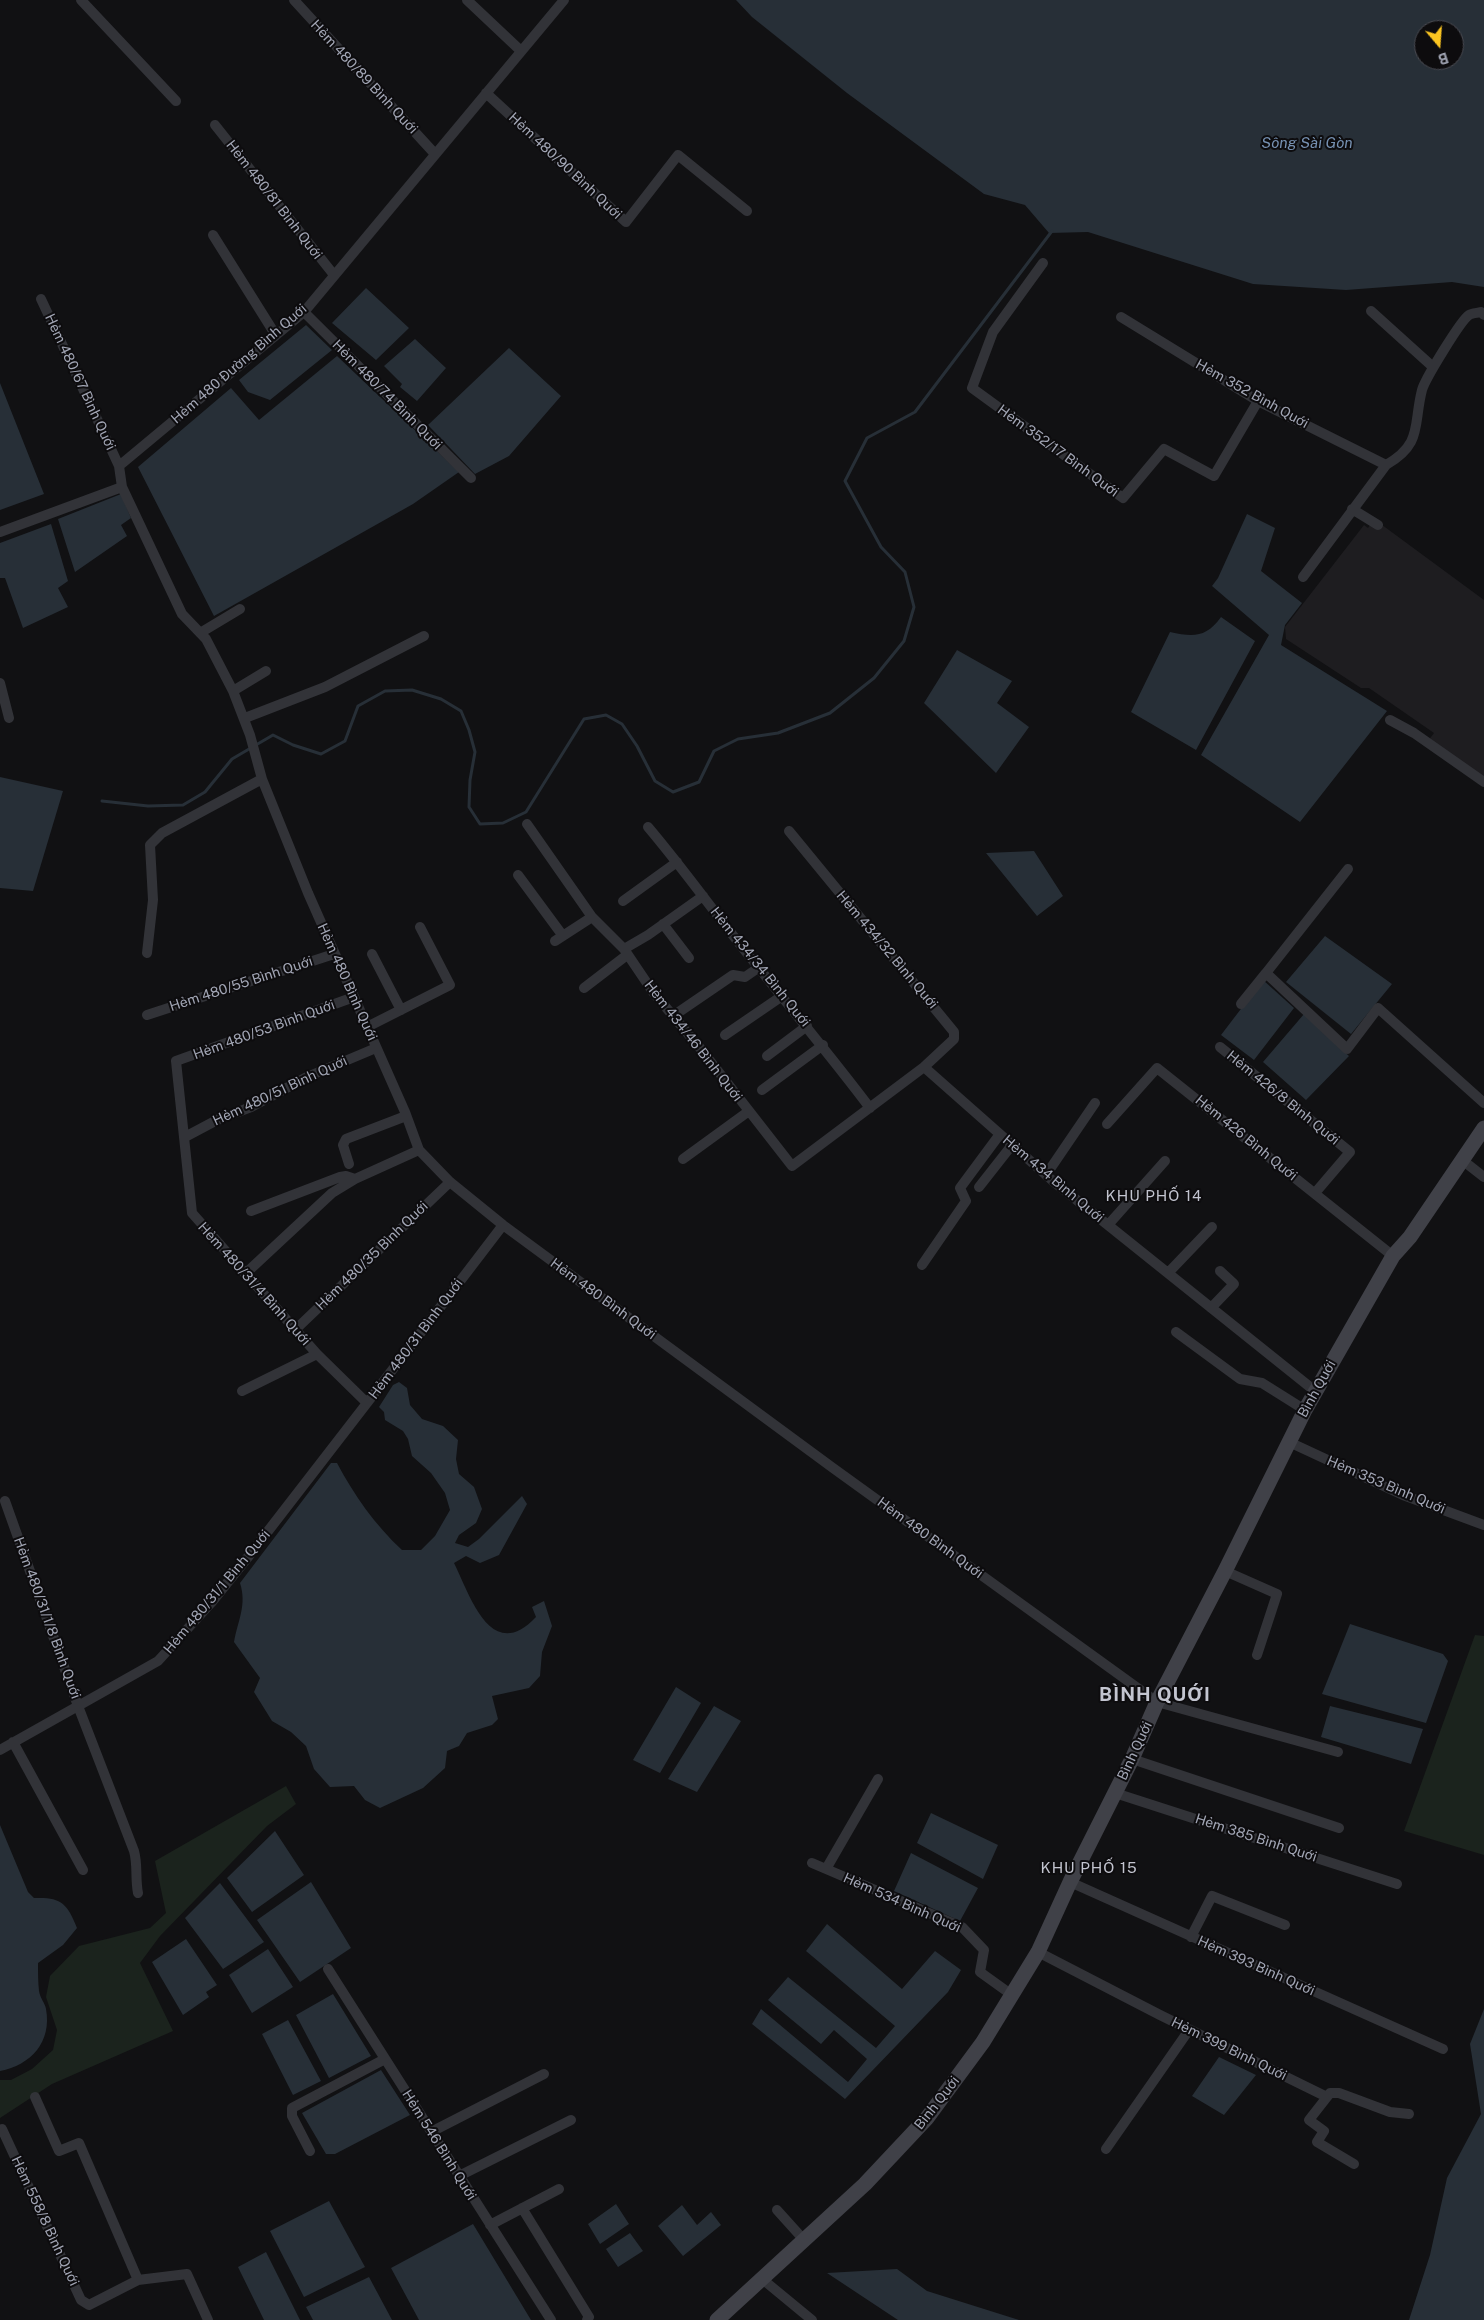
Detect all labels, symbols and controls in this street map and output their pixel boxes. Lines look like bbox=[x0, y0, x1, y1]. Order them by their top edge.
street label: Hẻm 480/89 Bình Quới bbox=[307, 17, 421, 137]
north arrow bbox=[1414, 20, 1464, 70]
text: B bbox=[1436, 49, 1450, 67]
street label: Hẻm 480/90 Bình Quới bbox=[505, 109, 625, 223]
water label: Sông Sài Gòn bbox=[1261, 134, 1353, 152]
street label: Hẻm 480/81 Bình Quới bbox=[222, 137, 326, 263]
street label: Hẻm 480 Đường Bình Quới bbox=[168, 301, 310, 427]
street label: Hẻm 480/67 Bình Quới bbox=[41, 311, 119, 453]
street label: Hẻm 480/74 Bình Quới bbox=[329, 337, 445, 453]
street label: Hẻm 352 Bình Quới bbox=[1193, 356, 1311, 432]
street label: Hẻm 352/17 Bình Quới bbox=[994, 401, 1122, 501]
street label: Hẻm 434/32 Bình Quới bbox=[833, 888, 941, 1012]
street label: Hẻm 434/34 Bình Quới bbox=[707, 904, 813, 1030]
street label: Hẻm 480 Bình Quới bbox=[314, 921, 380, 1043]
street label: Hẻm 480/55 Bình Quới bbox=[167, 953, 315, 1015]
street label: Hẻm 434/46 Bình Quới bbox=[640, 977, 746, 1105]
street label: Hẻm 480/53 Bình Quới bbox=[191, 997, 337, 1063]
street label: Hẻm 426/8 Bình Quới bbox=[1223, 1047, 1343, 1149]
street label: Hẻm 480/51 Bình Quới bbox=[210, 1052, 350, 1130]
street label: Hẻm 426 Bình Quới bbox=[1192, 1092, 1300, 1184]
street label: Hẻm 434 Bình Quới bbox=[999, 1132, 1107, 1226]
district label: KHU PHỐ 14 bbox=[1104, 1187, 1204, 1205]
street label: Hẻm 480/35 Bình Quới bbox=[312, 1198, 432, 1314]
street label: Hẻm 480/31/4 Bình Quới bbox=[194, 1219, 314, 1349]
street label: Hẻm 480 Bình Quới bbox=[547, 1255, 659, 1343]
street label: Hẻm 480/31 Bình Quới bbox=[365, 1276, 467, 1402]
street label: Bình Quới bbox=[1294, 1357, 1340, 1421]
street label: Hẻm 353 Bình Quới bbox=[1324, 1452, 1448, 1518]
street label: Hẻm 480 Bình Quới bbox=[874, 1494, 986, 1582]
street label: Hẻm 480/31/1 Bình Quới bbox=[160, 1527, 274, 1657]
street label: Hẻm 480/31/1/8 Bình Quới bbox=[10, 1535, 84, 1701]
district label: BÌNH QUỚI bbox=[1098, 1684, 1212, 1706]
street label: Bình Quới bbox=[1114, 1719, 1156, 1783]
street label: Hẻm 385 Bình Quới bbox=[1193, 1810, 1319, 1866]
district label: KHU PHỐ 15 bbox=[1039, 1859, 1139, 1877]
street label: Hẻm 534 Bình Quới bbox=[841, 1870, 963, 1936]
street label: Hẻm 393 Bình Quới bbox=[1195, 1933, 1317, 1999]
street label: Hẻm 399 Bình Quới bbox=[1168, 2014, 1290, 2084]
street label: Bình Quới bbox=[911, 2073, 963, 2133]
street label: Hẻm 546 Bình Quới bbox=[398, 2087, 480, 2203]
street label: Hẻm 558/8 Bình Quới bbox=[8, 2153, 82, 2289]

